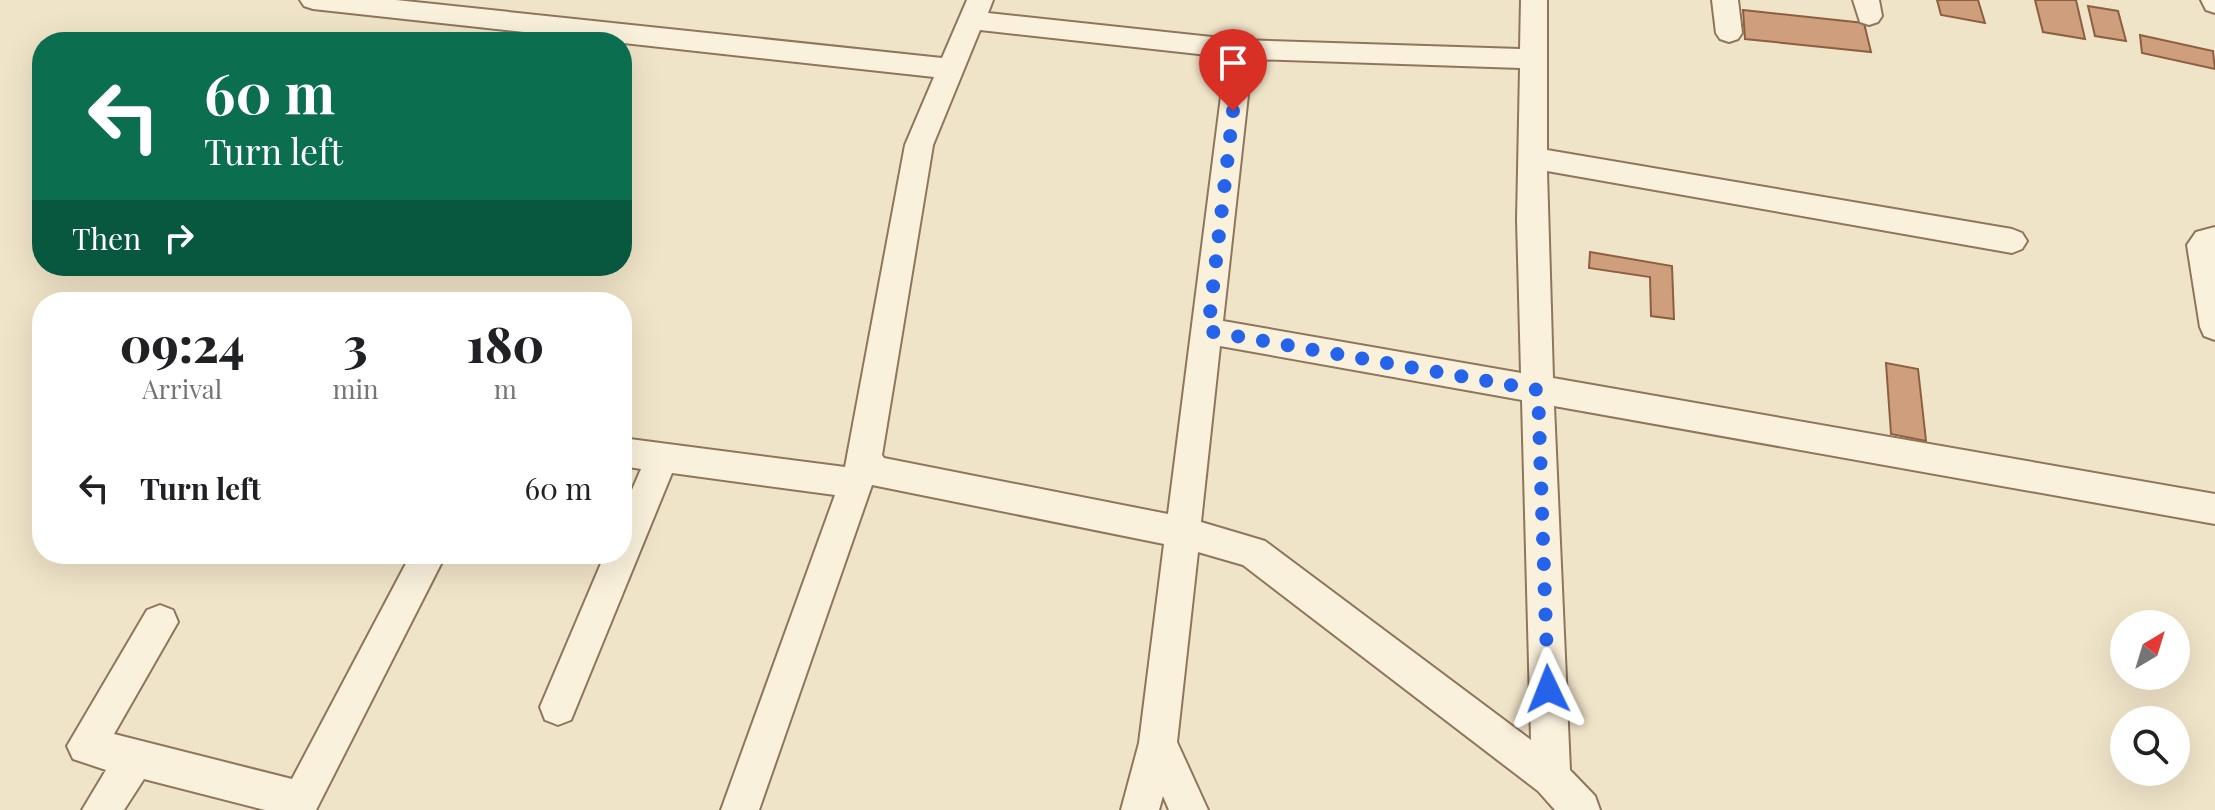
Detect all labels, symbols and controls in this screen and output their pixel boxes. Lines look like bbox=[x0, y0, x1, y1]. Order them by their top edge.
pin bbox=[1199, 29, 1267, 111]
icon: arrive bbox=[1211, 41, 1255, 85]
text: 60 m bbox=[204, 54, 335, 129]
icon: left bbox=[72, 64, 176, 168]
text: Turn left bbox=[204, 126, 343, 174]
icon: right bbox=[157, 216, 201, 260]
text: Then bbox=[72, 218, 141, 258]
text: 09:24 bbox=[120, 311, 245, 375]
text: 3 bbox=[344, 311, 368, 375]
text: 180 bbox=[466, 311, 544, 375]
text: Arrival bbox=[142, 371, 222, 406]
text: min bbox=[332, 371, 379, 406]
text: m bbox=[494, 371, 517, 406]
icon: left bbox=[72, 466, 116, 510]
text: Turn left bbox=[140, 468, 261, 508]
text: 60 m bbox=[524, 468, 592, 508]
north arrow bbox=[2110, 610, 2190, 690]
map controls bbox=[2110, 610, 2190, 786]
position arrow bbox=[1506, 647, 1590, 731]
button: search bbox=[2110, 706, 2190, 786]

